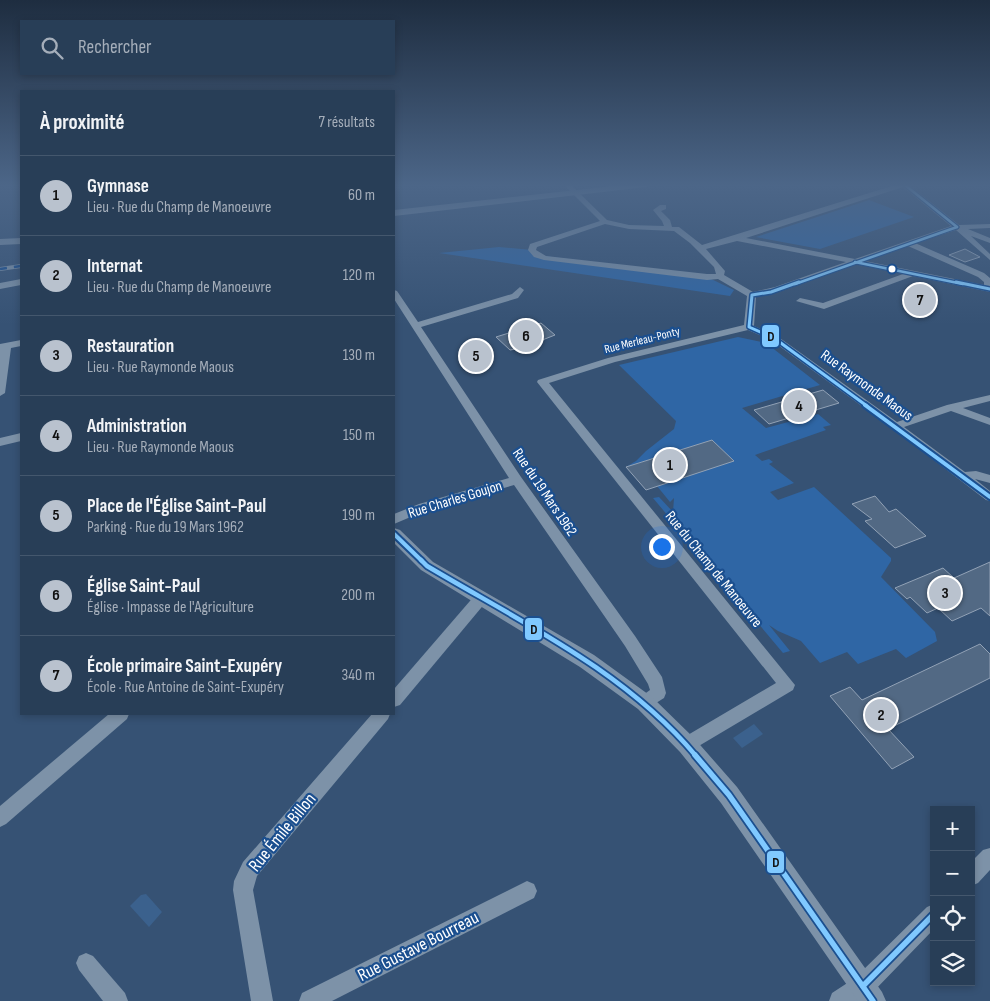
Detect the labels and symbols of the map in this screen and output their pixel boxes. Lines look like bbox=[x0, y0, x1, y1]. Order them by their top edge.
unlabelled marker bbox=[887, 264, 897, 274]
pin: 7 bbox=[904, 281, 936, 319]
pin: 6 bbox=[510, 317, 542, 355]
street label: Rue Merleau-Ponty bbox=[603, 324, 682, 357]
line badge: D bbox=[761, 324, 780, 348]
text: D bbox=[767, 328, 775, 345]
pin: 5 bbox=[460, 337, 492, 375]
street label: Rue Raymonde Maous bbox=[817, 346, 917, 425]
pin: 4 bbox=[783, 387, 815, 425]
street label: Rue du 19 Mars 1962 bbox=[508, 445, 581, 540]
pin: 1 bbox=[654, 446, 686, 484]
street label: Rue Charles Goujon bbox=[406, 476, 504, 523]
street label: Rue du Champ de Manoeuvre bbox=[661, 507, 766, 631]
your location bbox=[649, 534, 675, 560]
pin: 3 bbox=[929, 574, 961, 612]
line badge: D bbox=[524, 617, 543, 641]
text: D bbox=[530, 621, 538, 638]
pin: 2 bbox=[865, 696, 897, 734]
street label: Rue Émile Billon bbox=[244, 789, 320, 876]
line badge: D bbox=[766, 850, 785, 874]
text: D bbox=[772, 854, 780, 871]
street label: Rue Gustave Bourreau bbox=[354, 907, 482, 986]

